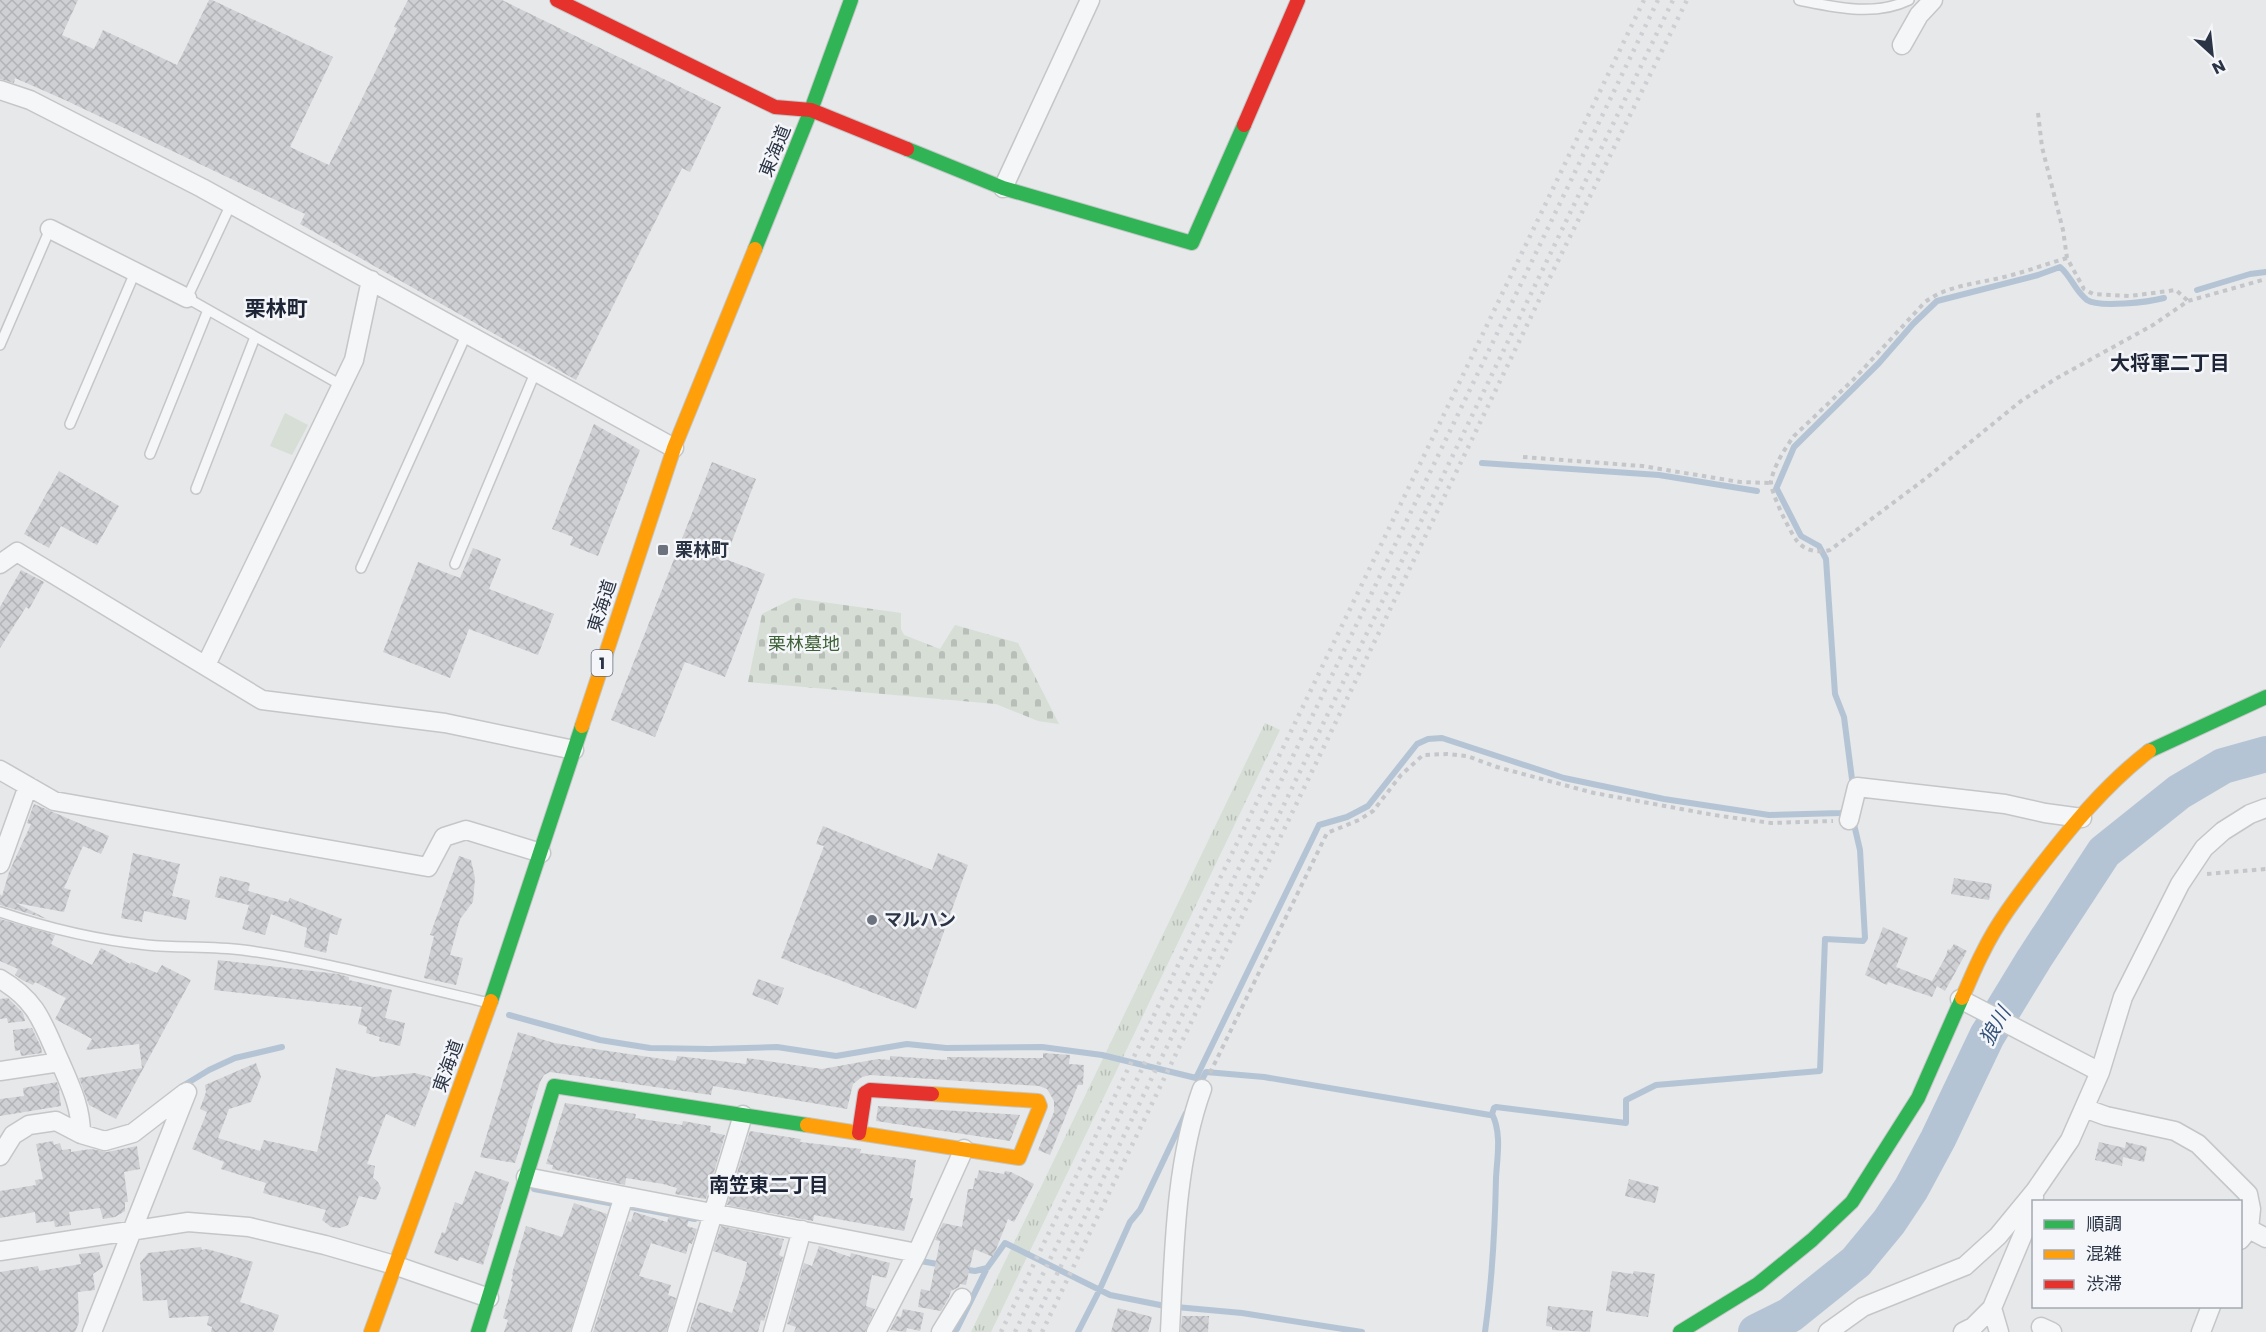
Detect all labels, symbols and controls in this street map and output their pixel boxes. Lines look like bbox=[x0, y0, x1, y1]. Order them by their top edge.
north arrow bbox=[2182, 24, 2242, 84]
text: N bbox=[2208, 54, 2229, 80]
street label: 東海道 bbox=[753, 121, 796, 181]
district label: 栗林町 bbox=[245, 294, 308, 323]
district label: 大将軍二丁目 bbox=[2110, 349, 2230, 377]
place label: 栗林町 bbox=[675, 537, 729, 562]
marker: 栗林町 bbox=[656, 543, 670, 557]
street label: 東海道 bbox=[581, 576, 622, 635]
park label: 栗林墓地 bbox=[768, 631, 840, 656]
road number: 1 bbox=[592, 650, 612, 676]
place label: マルハン bbox=[884, 907, 956, 932]
marker: マルハン bbox=[865, 913, 879, 927]
water label: 狼川 bbox=[1973, 1000, 2018, 1050]
street label: 東海道 bbox=[427, 1036, 469, 1095]
district label: 南笠東二丁目 bbox=[709, 1171, 829, 1199]
legend bbox=[2032, 1200, 2242, 1308]
text: 順調 bbox=[2086, 1211, 2122, 1236]
text: 混雑 bbox=[2086, 1241, 2122, 1266]
text: 渋滞 bbox=[2086, 1271, 2122, 1296]

